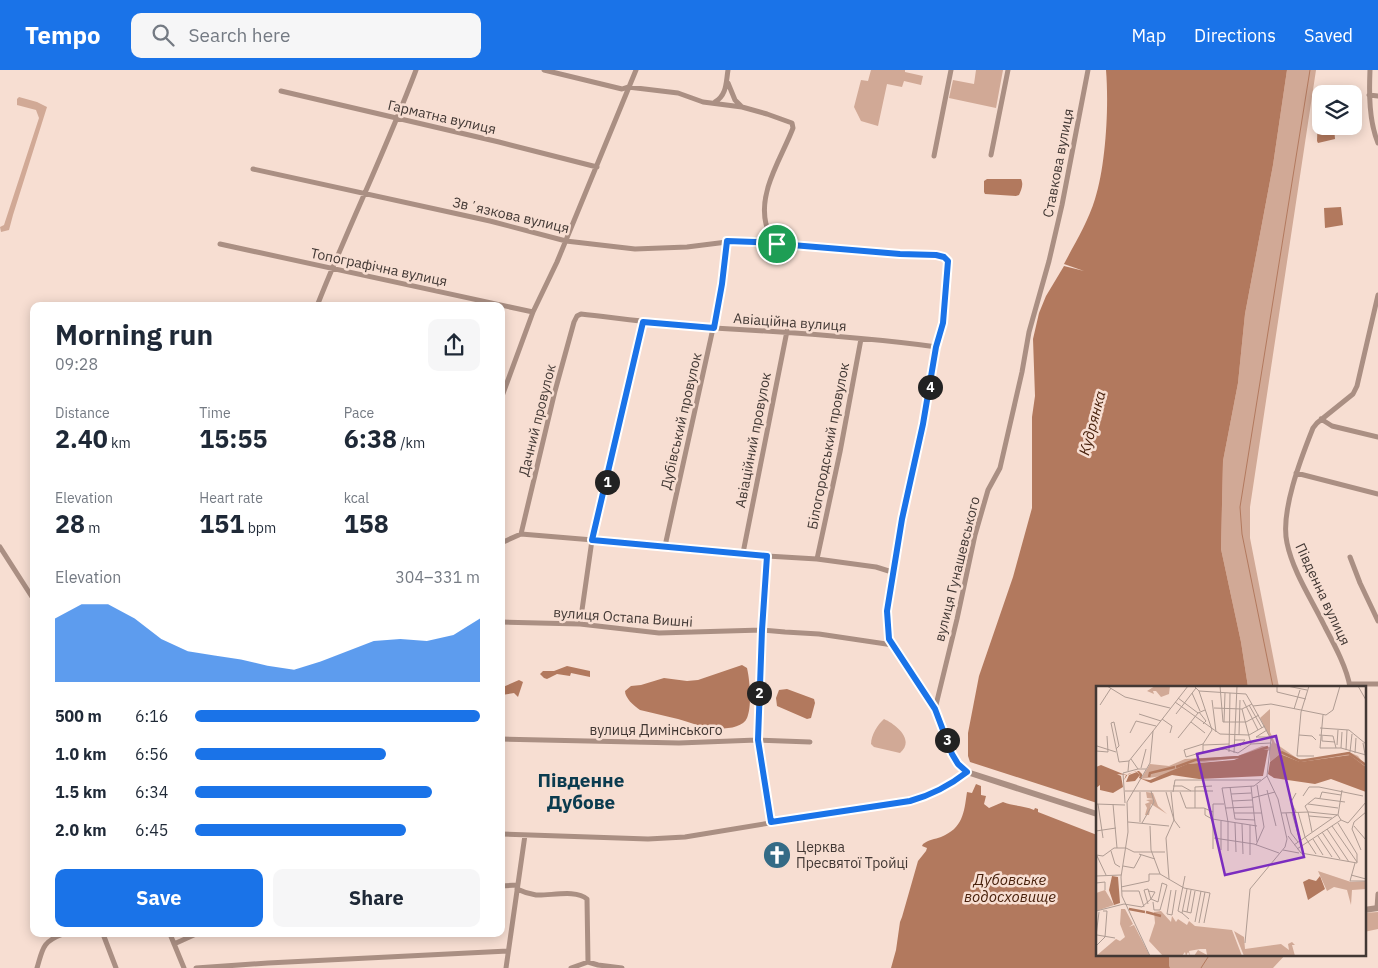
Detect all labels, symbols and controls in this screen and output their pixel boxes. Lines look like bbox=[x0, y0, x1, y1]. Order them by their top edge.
search box bbox=[131, 13, 481, 58]
text: Tempo bbox=[25, 19, 101, 51]
icon: search bbox=[149, 21, 177, 49]
text: Search here bbox=[189, 23, 290, 47]
text: Map bbox=[1131, 24, 1166, 47]
text: Directions bbox=[1194, 24, 1276, 47]
text: Saved bbox=[1304, 24, 1353, 47]
map controls bbox=[1312, 85, 1362, 135]
button: layers bbox=[1312, 85, 1362, 135]
street label: Гарматна вулиця bbox=[386, 96, 498, 138]
street label: Ставкова вулиця bbox=[1039, 107, 1077, 219]
street label: Звʼязкова вулиця bbox=[451, 193, 571, 237]
pin bbox=[756, 223, 798, 265]
icon: arrive bbox=[763, 230, 791, 258]
street label: Топографічна вулиця bbox=[309, 244, 449, 290]
street label: Авіаційна вулиця bbox=[733, 309, 847, 335]
text: Morning run bbox=[55, 316, 213, 353]
button: share bbox=[428, 319, 480, 371]
street label: Дубівський провулок bbox=[656, 351, 706, 491]
text: 09:28 bbox=[55, 354, 98, 374]
street label: Білогородський провулок bbox=[803, 361, 853, 531]
street label: Дачний провулок bbox=[514, 362, 560, 478]
street label: Авіаційний провулок bbox=[731, 370, 775, 509]
pin: 4 bbox=[918, 374, 942, 400]
text: 4 bbox=[926, 378, 935, 396]
water label: Кудрянка bbox=[1074, 388, 1110, 457]
text: Distance bbox=[55, 404, 110, 422]
text: Time bbox=[199, 404, 231, 422]
text: Pace bbox=[344, 404, 374, 422]
text: 2.40 bbox=[55, 422, 108, 455]
text: 15:55 bbox=[199, 422, 268, 455]
text: 6:38 bbox=[344, 422, 397, 455]
text: km bbox=[108, 434, 131, 452]
text: /km bbox=[397, 434, 425, 452]
pin: 1 bbox=[594, 470, 620, 494]
text: 1 bbox=[603, 473, 612, 491]
text: Elevation bbox=[55, 489, 113, 507]
text: Heart rate bbox=[199, 489, 263, 507]
text: kcal bbox=[344, 489, 369, 507]
street label: вулиця Гунашевського bbox=[930, 494, 984, 643]
text: 28 bbox=[55, 507, 85, 540]
text: 151 bbox=[199, 507, 244, 540]
text: 158 bbox=[344, 507, 389, 540]
text: m bbox=[85, 519, 101, 537]
text: bpm bbox=[244, 519, 276, 537]
street label: Південна вулиця bbox=[1291, 540, 1355, 648]
text: Elevation bbox=[55, 567, 121, 587]
text: 304–331 m bbox=[395, 567, 480, 587]
street label: вулиця Остапа Вишні bbox=[553, 603, 693, 631]
pin: 2 bbox=[746, 680, 772, 706]
text: 2 bbox=[755, 684, 764, 702]
inset map bbox=[1096, 686, 1366, 956]
text: 500 m bbox=[55, 706, 102, 726]
text: 6:16 bbox=[135, 706, 168, 726]
street label: вулиця Димінського bbox=[590, 721, 723, 739]
pin: 3 bbox=[934, 728, 960, 752]
text: 3 bbox=[943, 731, 952, 749]
text: 1.0 km bbox=[55, 744, 106, 764]
text: 6:56 bbox=[135, 744, 168, 764]
district label: Південне Дубове bbox=[538, 768, 624, 814]
text: 1.5 km bbox=[55, 782, 106, 802]
text: 6:34 bbox=[135, 782, 168, 802]
text: 2.0 km bbox=[55, 820, 106, 840]
text: 6:45 bbox=[135, 820, 168, 840]
place label: Церква Пресвятої Тройці bbox=[796, 838, 908, 872]
church icon: Церква Пресвятої Тройці bbox=[762, 840, 792, 870]
button: Save bbox=[55, 869, 263, 927]
button: Share bbox=[273, 869, 480, 927]
water label: Дубовське водосховище bbox=[964, 870, 1056, 906]

